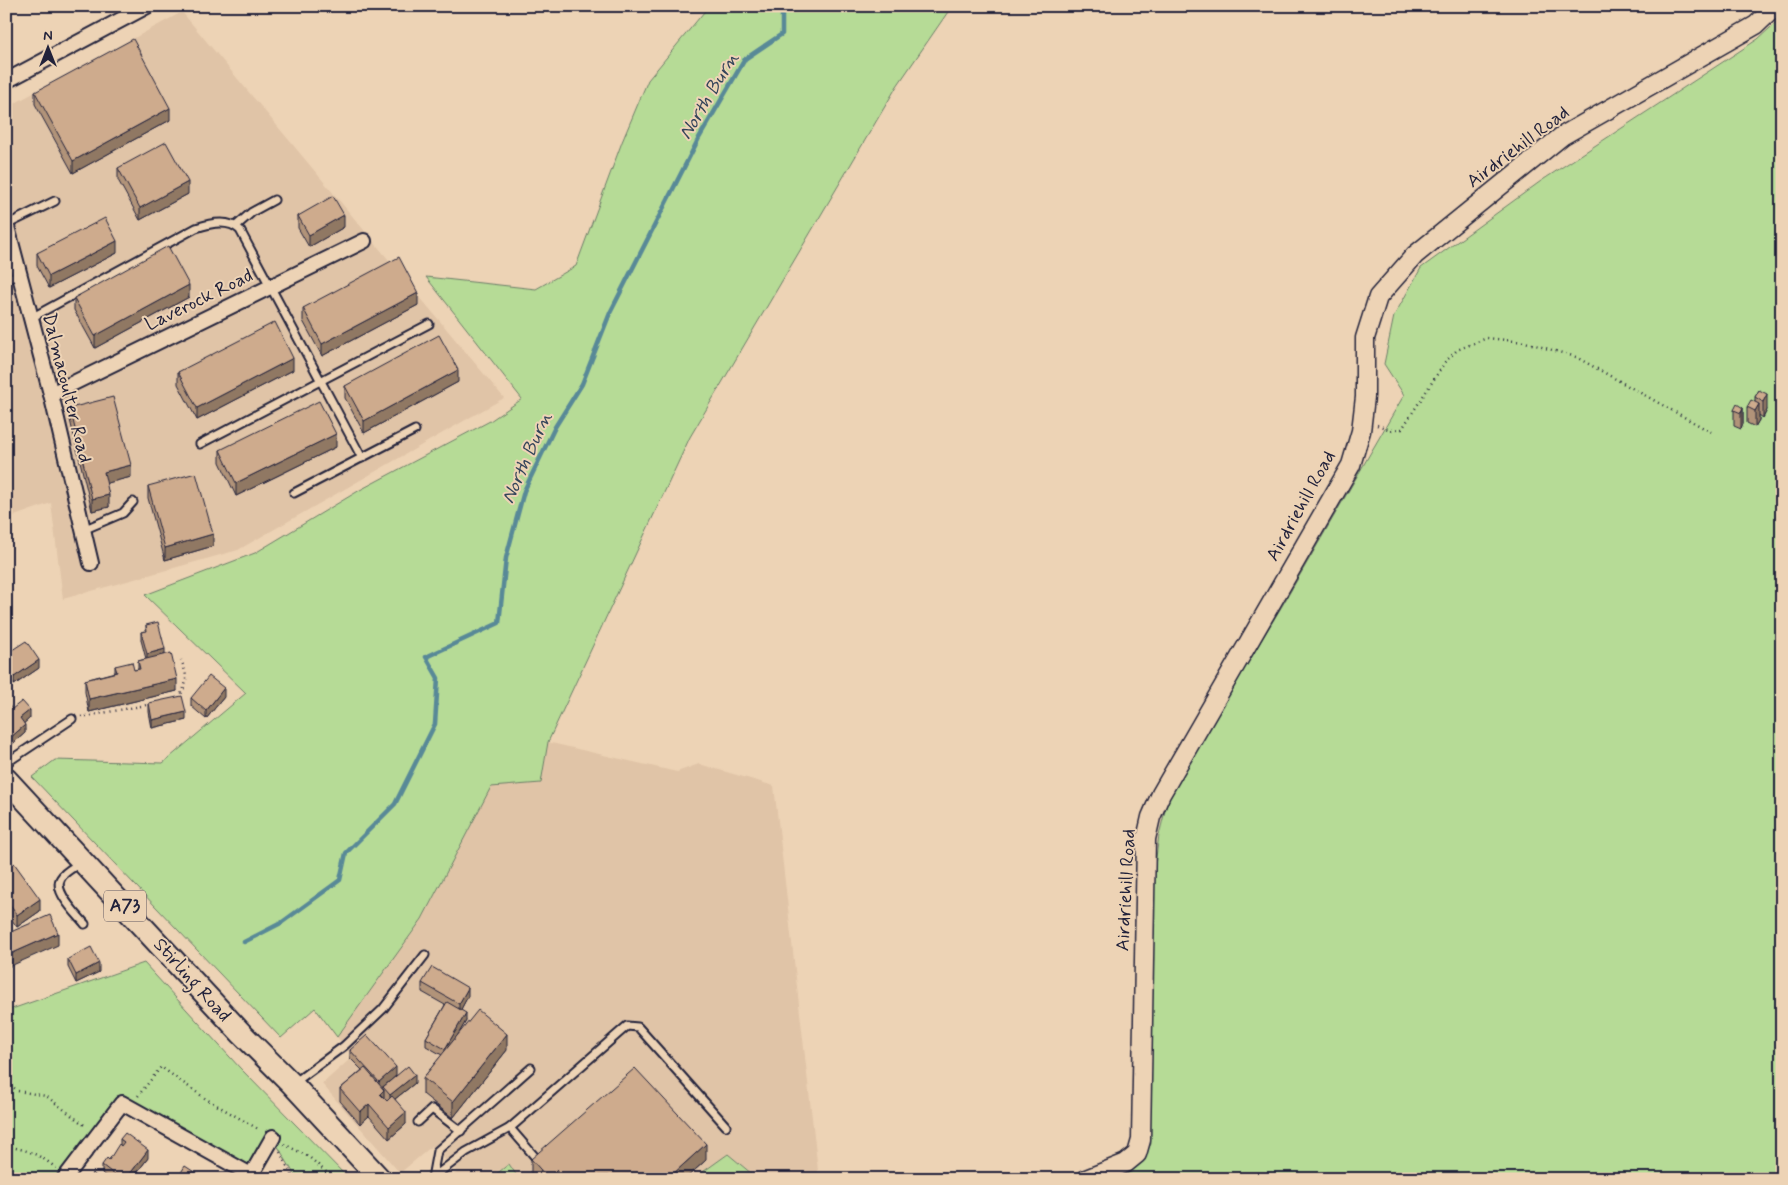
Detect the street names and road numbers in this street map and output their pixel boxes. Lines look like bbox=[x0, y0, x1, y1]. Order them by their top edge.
street label: Airdriehill Road bbox=[1462, 100, 1574, 194]
street label: Laverock Road bbox=[141, 263, 257, 337]
street label: Dalmacoulter Road bbox=[36, 310, 98, 466]
street label: Airdriehill Road bbox=[1260, 446, 1342, 566]
street label: Airdriehill Road bbox=[1110, 828, 1142, 952]
road number: A73 bbox=[104, 890, 146, 921]
street label: Stirling Road bbox=[145, 933, 236, 1029]

